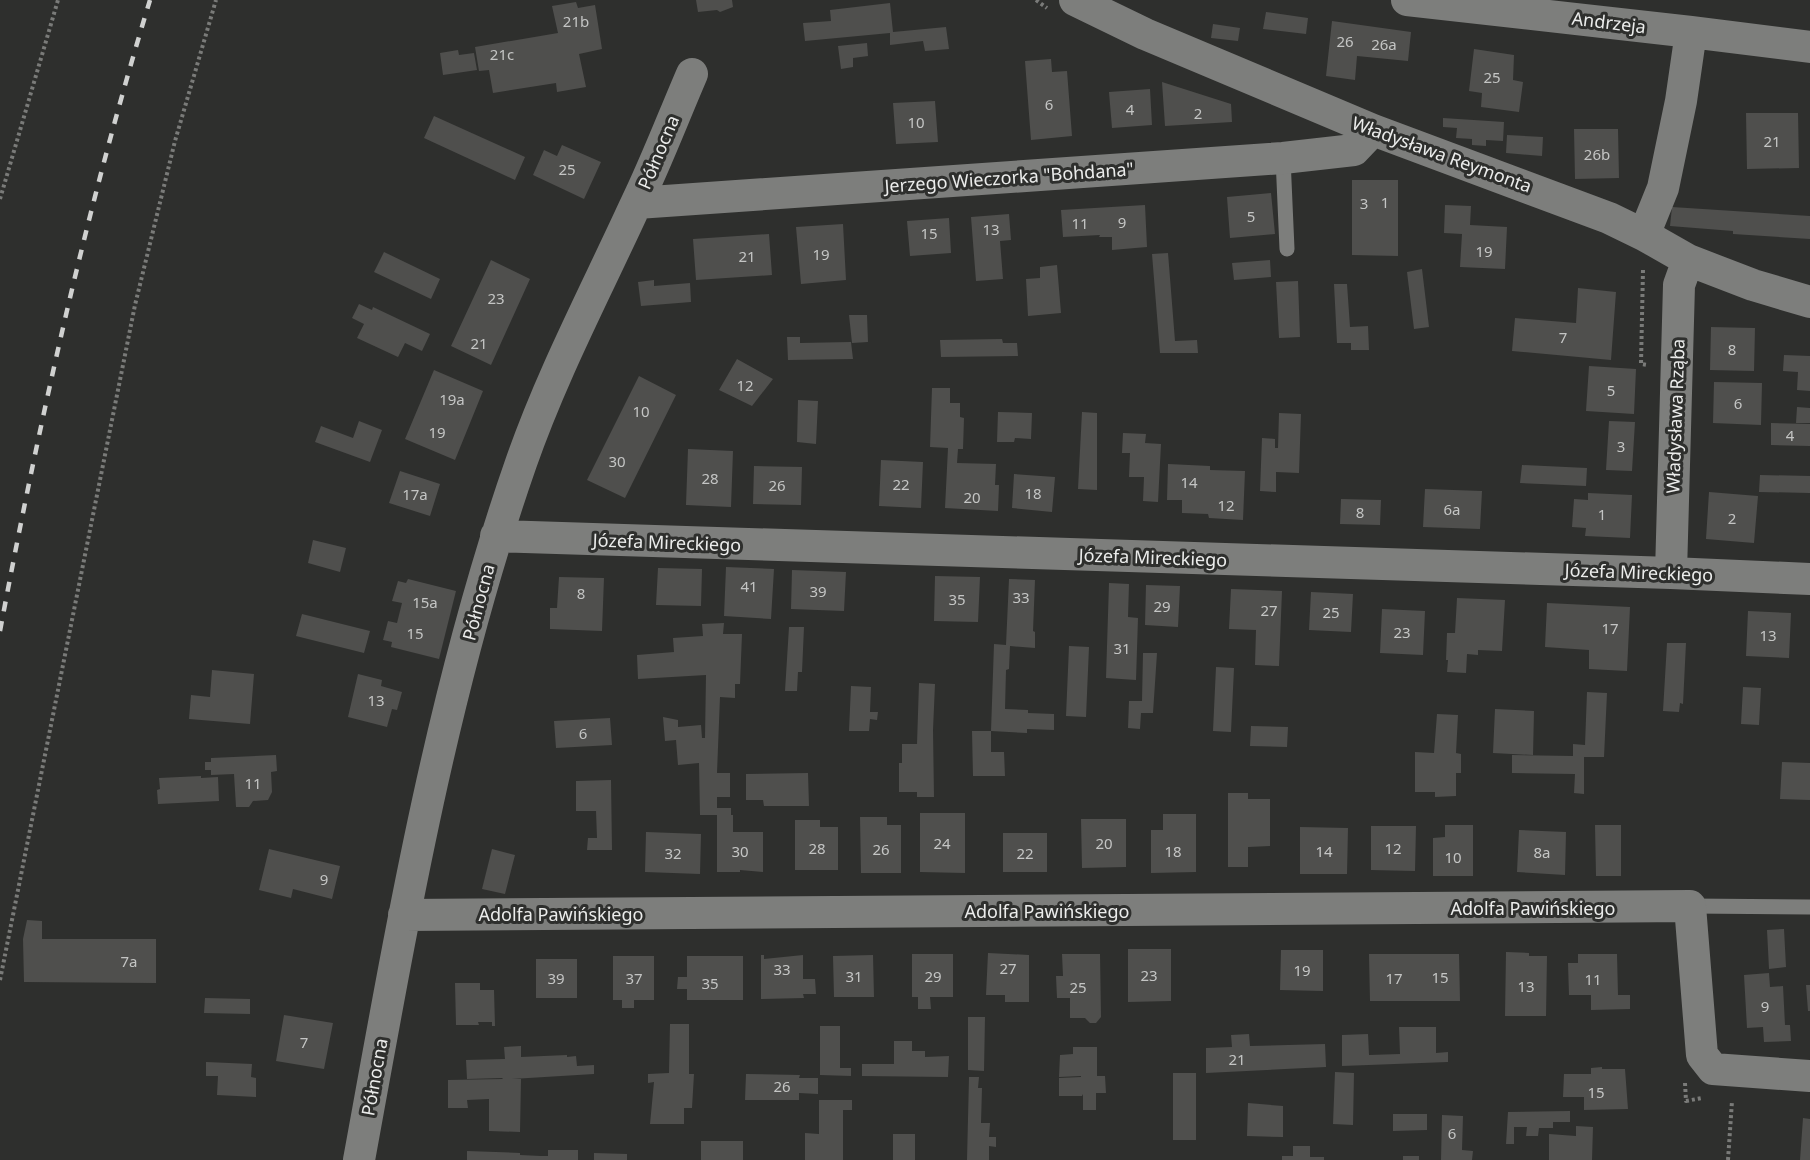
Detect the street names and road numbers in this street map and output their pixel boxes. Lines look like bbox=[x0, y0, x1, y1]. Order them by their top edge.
street label: Andrzeja bbox=[1571, 6, 1647, 38]
street label: Władysława Reymonta bbox=[1349, 110, 1535, 198]
street label: Północna bbox=[632, 111, 684, 193]
street label: Jerzego Wieczorka "Bohdana" bbox=[882, 156, 1134, 198]
street label: Władysława Rząba bbox=[1660, 338, 1690, 494]
street label: Józefa Mireckiego bbox=[590, 527, 742, 557]
street label: Józefa Mireckiego bbox=[1076, 542, 1228, 572]
street label: Józefa Mireckiego bbox=[1562, 557, 1714, 587]
street label: Północna bbox=[456, 561, 500, 643]
street label: Adolfa Pawińskiego bbox=[1451, 896, 1615, 920]
street label: Adolfa Pawińskiego bbox=[965, 899, 1129, 923]
street label: Adolfa Pawińskiego bbox=[479, 902, 643, 926]
street label: Północna bbox=[355, 1036, 393, 1118]

